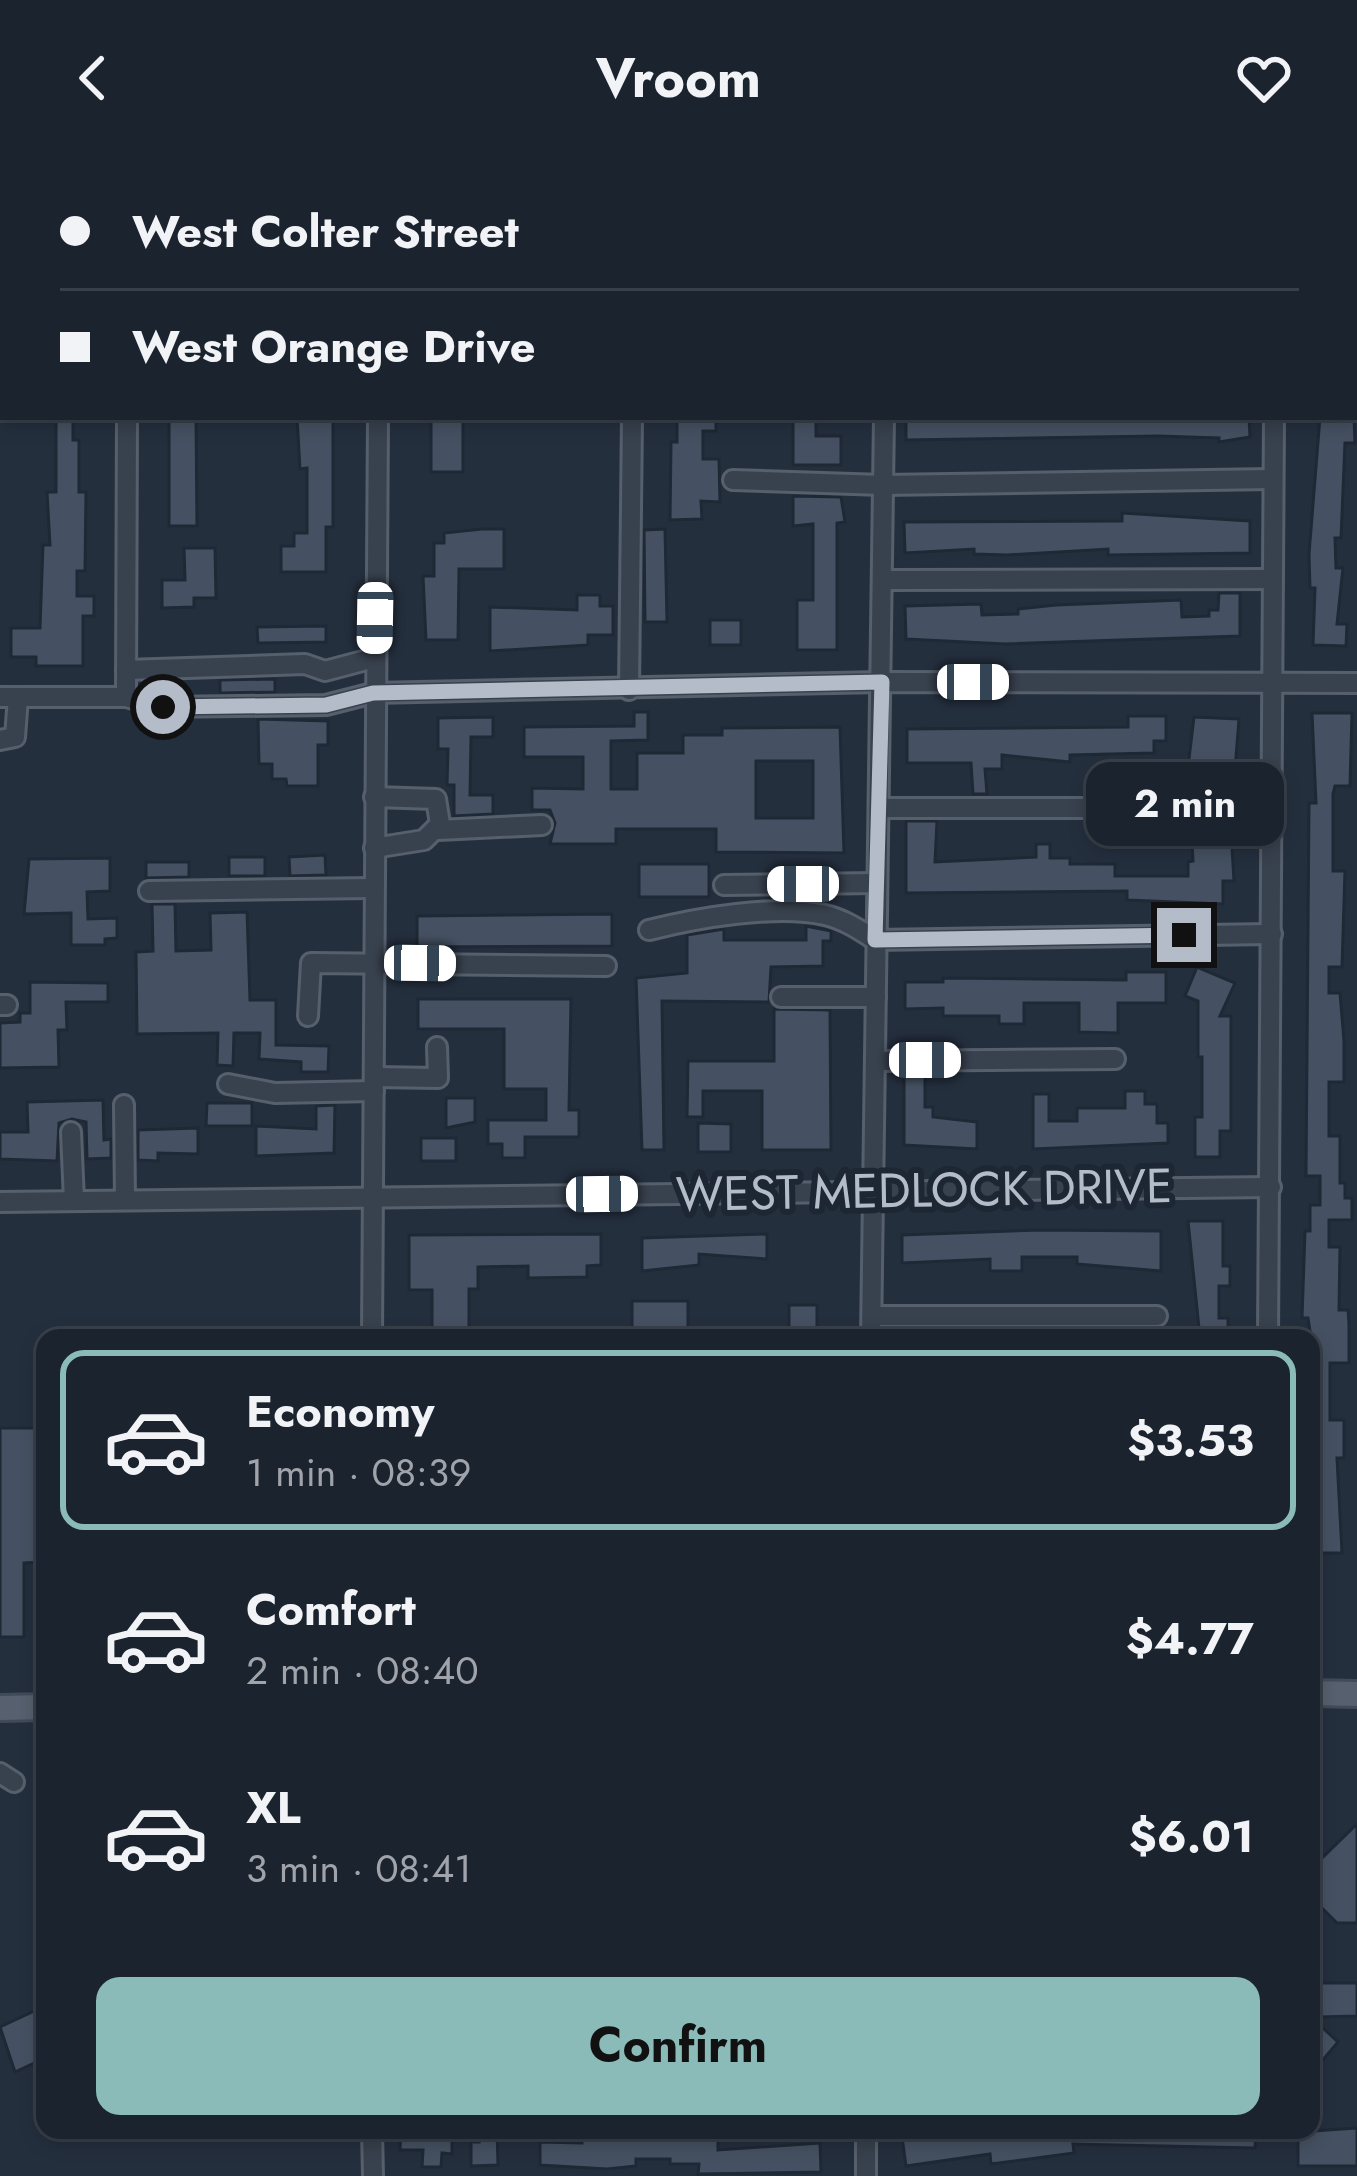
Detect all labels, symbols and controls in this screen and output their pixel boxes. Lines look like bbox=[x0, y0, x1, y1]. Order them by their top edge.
text: Vroom bbox=[596, 39, 761, 117]
icon: back bbox=[60, 45, 126, 111]
icon: heart bbox=[1231, 45, 1297, 111]
text: West Colter Street bbox=[132, 199, 519, 264]
text: West Orange Drive bbox=[132, 314, 535, 379]
car bbox=[356, 582, 394, 654]
car bbox=[937, 664, 1009, 700]
route start bbox=[136, 680, 190, 734]
callout: 2 min bbox=[1085, 761, 1283, 845]
text: 2 min bbox=[1134, 775, 1236, 832]
car bbox=[767, 866, 839, 902]
route end bbox=[1157, 908, 1211, 962]
car bbox=[384, 944, 456, 982]
car bbox=[889, 1042, 961, 1078]
street label: WEST MEDLOCK DRIVE bbox=[675, 1151, 1173, 1229]
car bbox=[566, 1175, 638, 1213]
text: Economy bbox=[246, 1379, 434, 1444]
icon: car bbox=[102, 1386, 210, 1494]
text: $3.53 bbox=[1127, 1408, 1254, 1473]
text: 1 min · 08:39 bbox=[246, 1444, 472, 1501]
text: Comfort bbox=[246, 1577, 416, 1642]
icon: car bbox=[102, 1584, 210, 1692]
text: $4.77 bbox=[1126, 1606, 1254, 1671]
text: 2 min · 08:40 bbox=[246, 1642, 479, 1699]
text: XL bbox=[246, 1775, 301, 1840]
icon: car bbox=[102, 1782, 210, 1890]
text: $6.01 bbox=[1129, 1804, 1254, 1869]
text: 3 min · 08:41 bbox=[246, 1840, 472, 1897]
button: Confirm bbox=[96, 1977, 1260, 2115]

